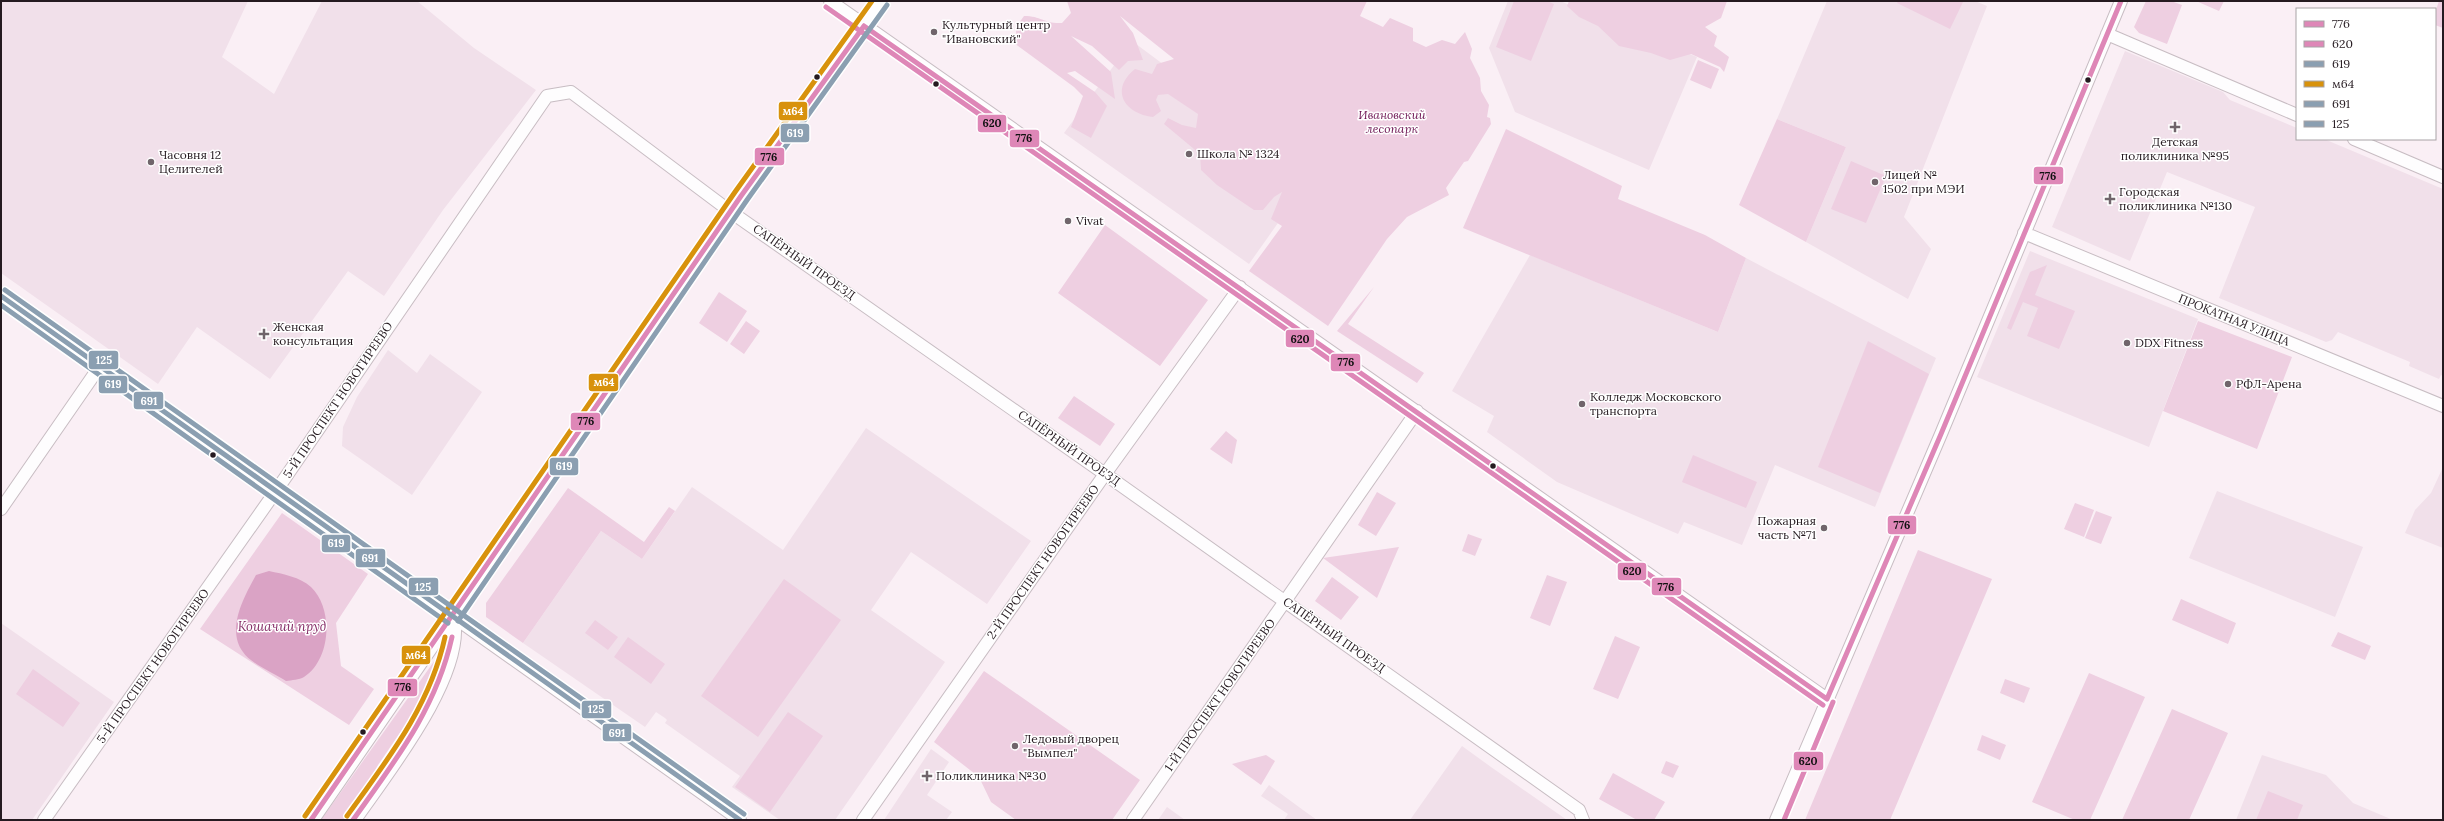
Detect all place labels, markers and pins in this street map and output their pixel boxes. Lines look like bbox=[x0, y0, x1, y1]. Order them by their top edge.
place label: Культурный центр "Ивановский" bbox=[942, 17, 1050, 46]
marker: Культурный центр "Ивановский" bbox=[929, 27, 939, 37]
unlabelled marker bbox=[812, 72, 822, 82]
unlabelled marker bbox=[2083, 75, 2093, 85]
unlabelled marker bbox=[931, 79, 941, 89]
marker: Детская поликлиника №95 bbox=[2169, 121, 2181, 133]
place label: Детская поликлиника №95 bbox=[2121, 134, 2229, 163]
place label: Школа № 1324 bbox=[1197, 146, 1280, 161]
place label: Часовня 12 Целителей bbox=[159, 147, 223, 176]
marker: Школа № 1324 bbox=[1184, 149, 1194, 159]
marker: Часовня 12 Целителей bbox=[146, 157, 156, 167]
place label: Лицей № 1502 при МЭИ bbox=[1883, 167, 1965, 196]
marker: Лицей № 1502 при МЭИ bbox=[1870, 177, 1880, 187]
place label: Городская поликлиника №130 bbox=[2119, 184, 2232, 213]
marker: Городская поликлиника №130 bbox=[2104, 193, 2116, 205]
place label: Vivat bbox=[1075, 213, 1104, 228]
marker: Vivat bbox=[1063, 216, 1073, 226]
place label: Женская консультация bbox=[273, 319, 353, 348]
marker: Женская консультация bbox=[258, 328, 270, 340]
place label: DDX Fitness bbox=[2135, 335, 2203, 350]
marker: DDX Fitness bbox=[2122, 338, 2132, 348]
place label: РФЛ-Арена bbox=[2236, 376, 2302, 391]
marker: РФЛ-Арена bbox=[2223, 379, 2233, 389]
place label: Колледж Московского транспорта bbox=[1590, 389, 1721, 418]
marker: Колледж Московского транспорта bbox=[1577, 399, 1587, 409]
unlabelled marker bbox=[208, 450, 218, 460]
unlabelled marker bbox=[1488, 461, 1498, 471]
place label: Пожарная часть №71 bbox=[1757, 513, 1816, 542]
marker: Пожарная часть №71 bbox=[1819, 523, 1829, 533]
unlabelled marker bbox=[358, 727, 368, 737]
place label: Ледовый дворец "Вымпел" bbox=[1023, 731, 1120, 760]
marker: Ледовый дворец "Вымпел" bbox=[1010, 741, 1020, 751]
place label: Поликлиника №30 bbox=[936, 768, 1046, 783]
marker: Поликлиника №30 bbox=[921, 770, 933, 782]

